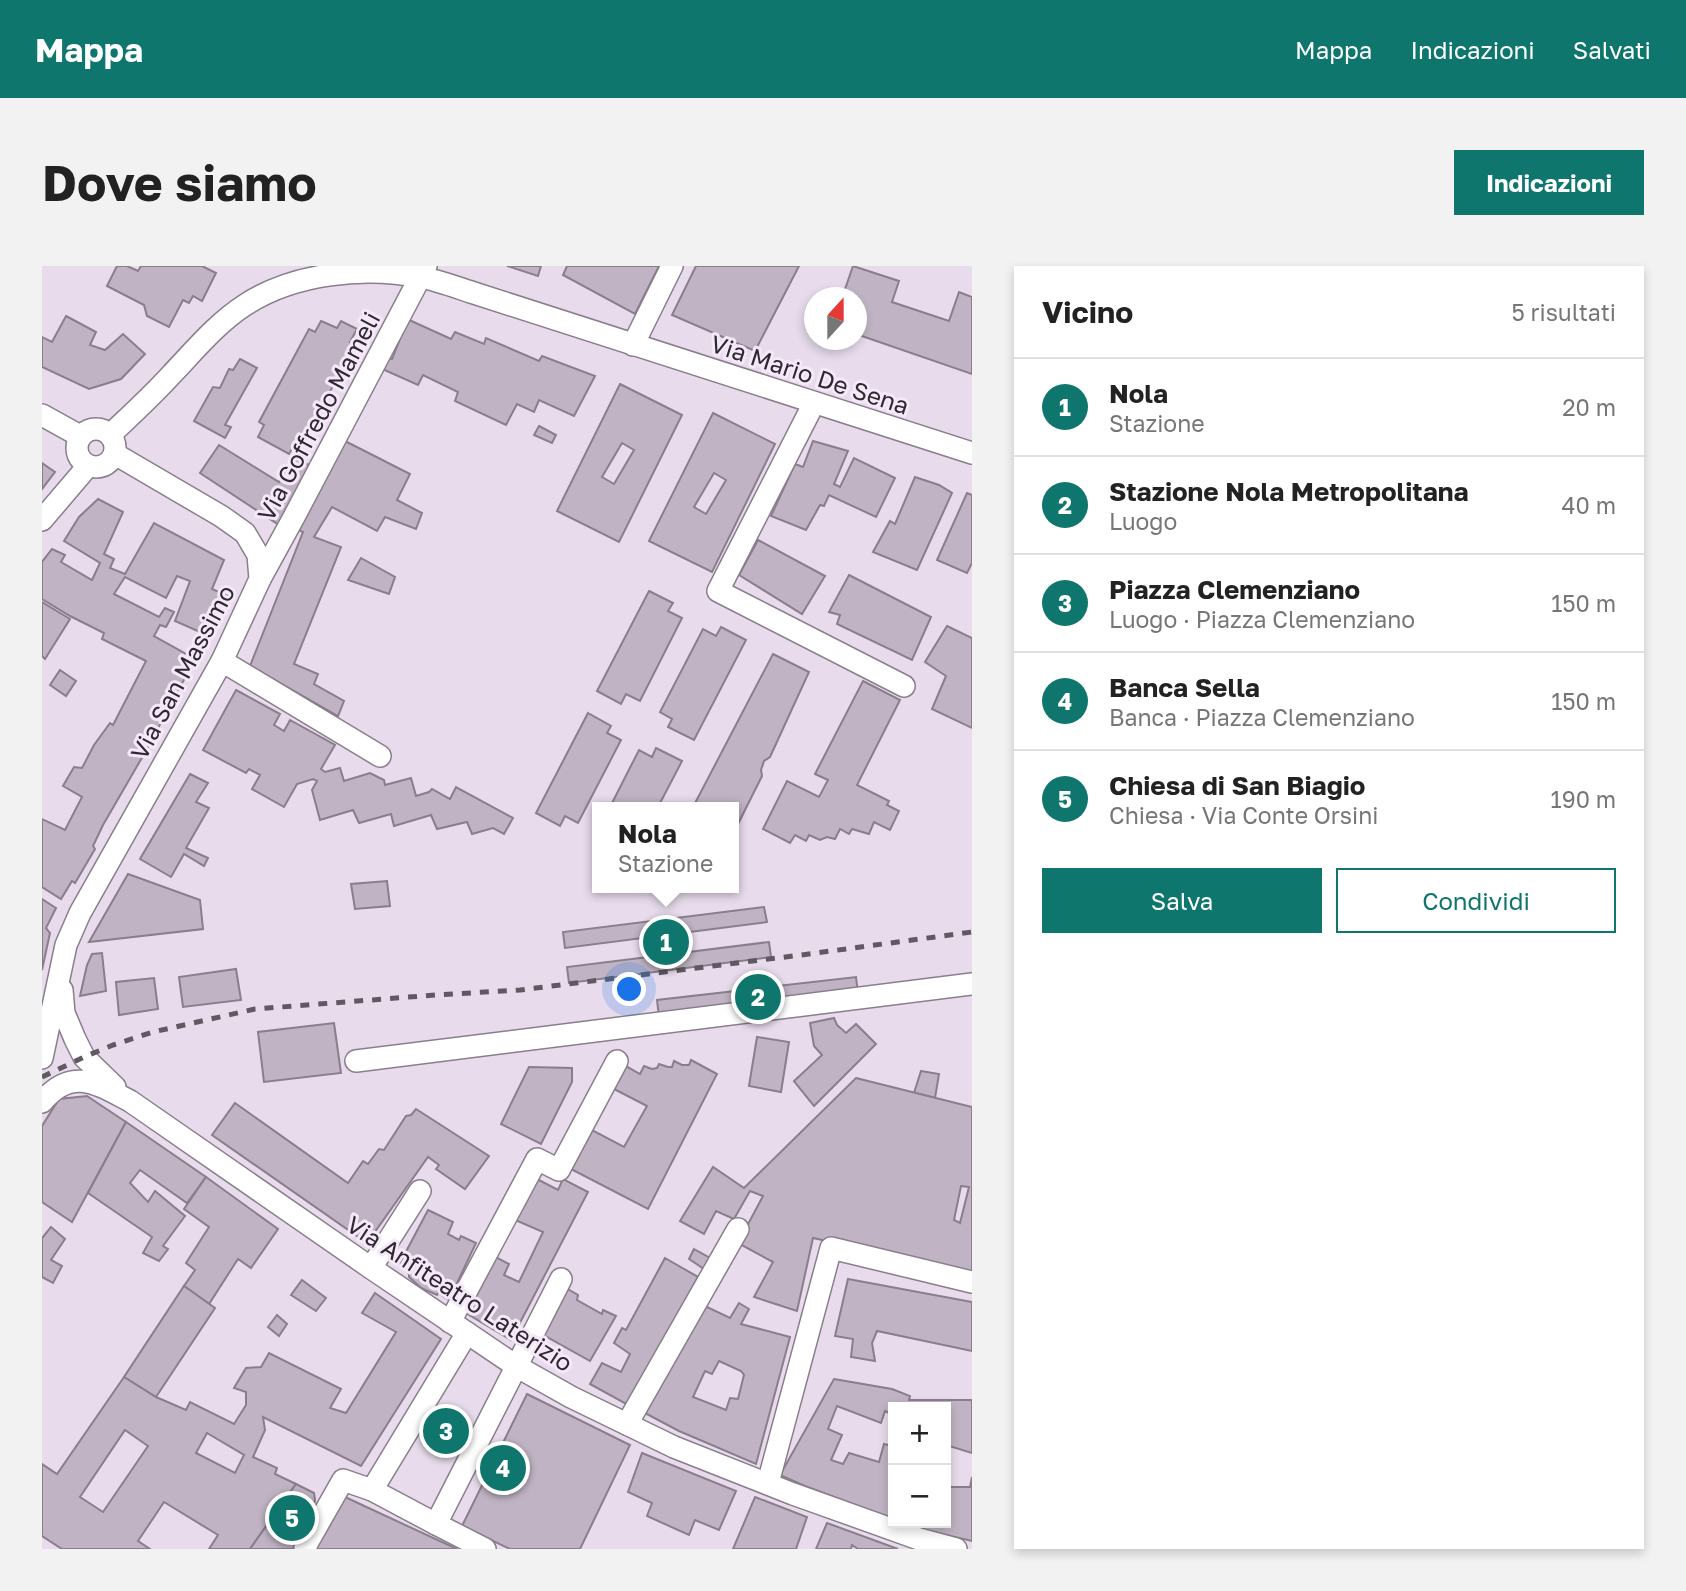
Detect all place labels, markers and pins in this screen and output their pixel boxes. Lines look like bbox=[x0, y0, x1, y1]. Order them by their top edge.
pin: 1 bbox=[643, 916, 689, 968]
pin: 2 bbox=[735, 971, 781, 1023]
pin: 3 bbox=[423, 1405, 469, 1457]
pin: 4 bbox=[480, 1442, 526, 1494]
pin: 5 bbox=[269, 1492, 315, 1544]

